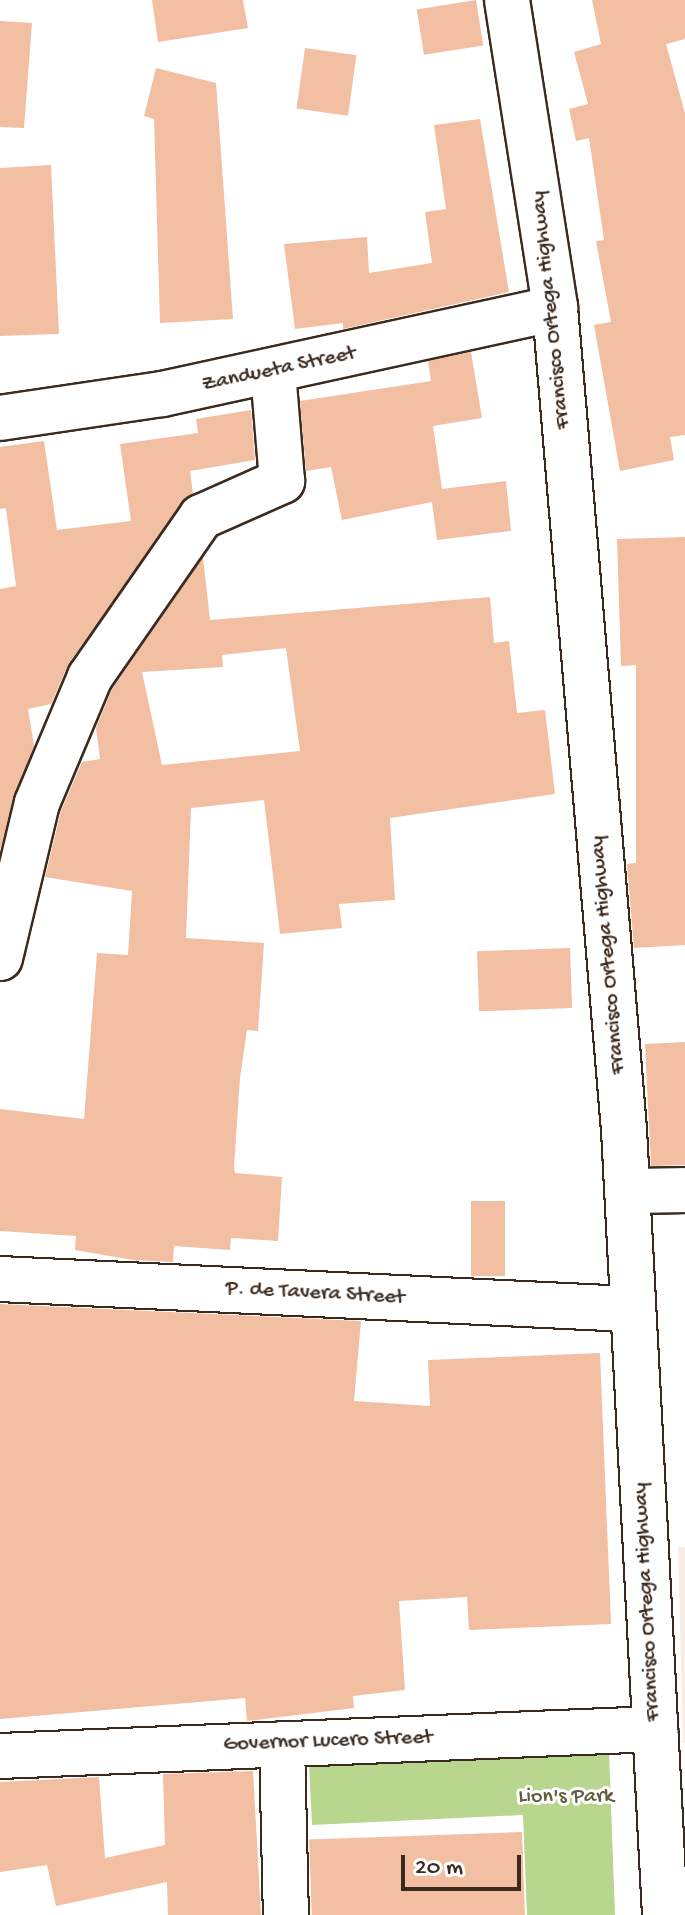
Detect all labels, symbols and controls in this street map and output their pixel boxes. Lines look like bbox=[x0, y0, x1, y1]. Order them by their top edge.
street label: Francisco Ortega Highway bbox=[526, 190, 578, 430]
street label: Zandueta Street bbox=[200, 341, 358, 399]
street label: Francisco Ortega Highway bbox=[585, 835, 633, 1075]
street label: P. de Tavera Street bbox=[225, 1276, 405, 1312]
street label: Francisco Ortega Highway bbox=[629, 1482, 667, 1722]
street label: Governor Lucero Street bbox=[223, 1725, 433, 1759]
park label: Lion's Park bbox=[518, 1785, 614, 1811]
scale bar bbox=[405, 1839, 525, 1889]
text: 20 m bbox=[415, 1854, 463, 1883]

